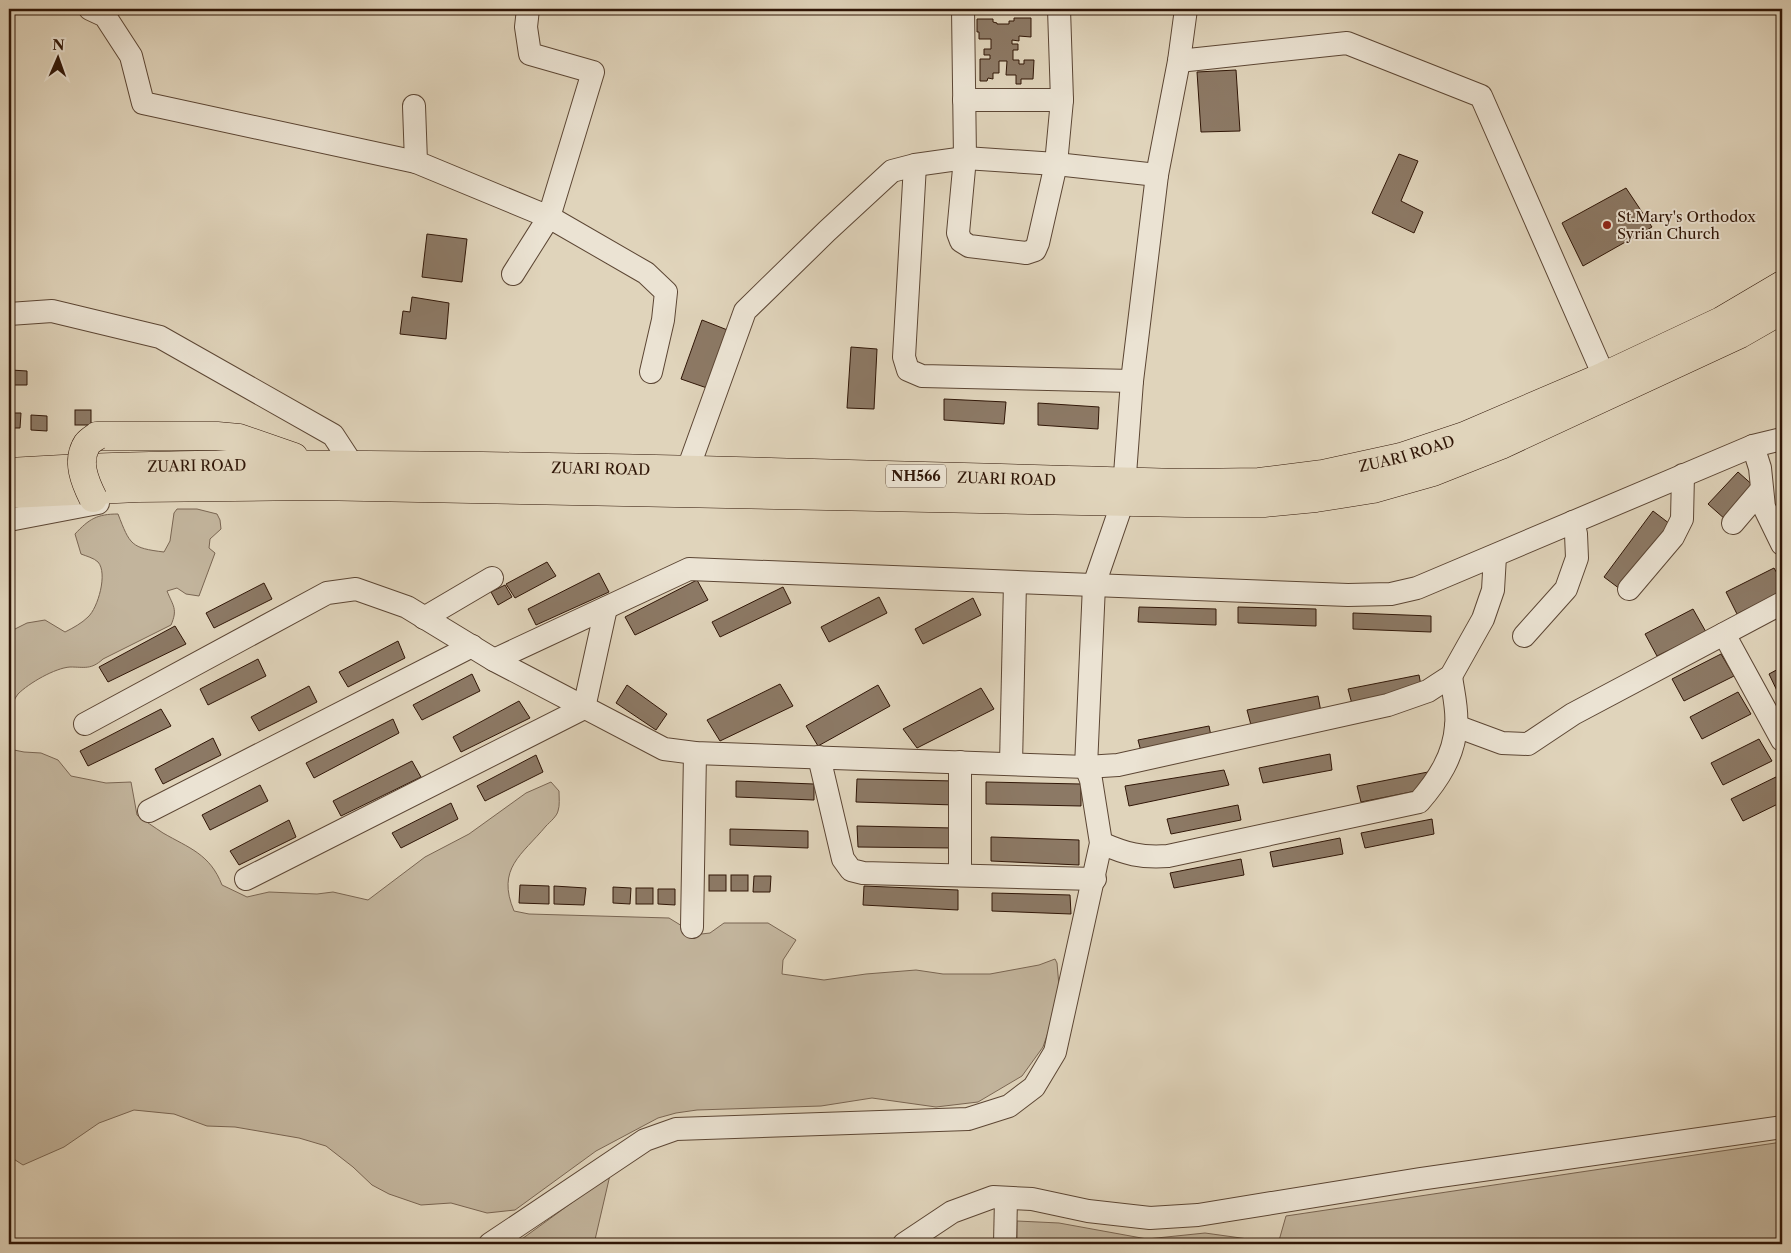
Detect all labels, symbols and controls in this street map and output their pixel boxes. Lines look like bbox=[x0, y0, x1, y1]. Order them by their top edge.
north arrow bbox=[32, 32, 82, 82]
text: N bbox=[52, 36, 65, 54]
place label: St.Mary's Orthodox Syrian Church bbox=[1617, 207, 1756, 243]
marker: St.Mary's Orthodox Syrian Church bbox=[1601, 219, 1613, 231]
street label: ZUARI ROAD bbox=[1357, 430, 1457, 475]
street label: ZUARI ROAD bbox=[147, 455, 246, 475]
street label: ZUARI ROAD bbox=[551, 458, 651, 478]
road number: NH566 bbox=[886, 464, 946, 488]
street label: ZUARI ROAD bbox=[957, 467, 1056, 489]

